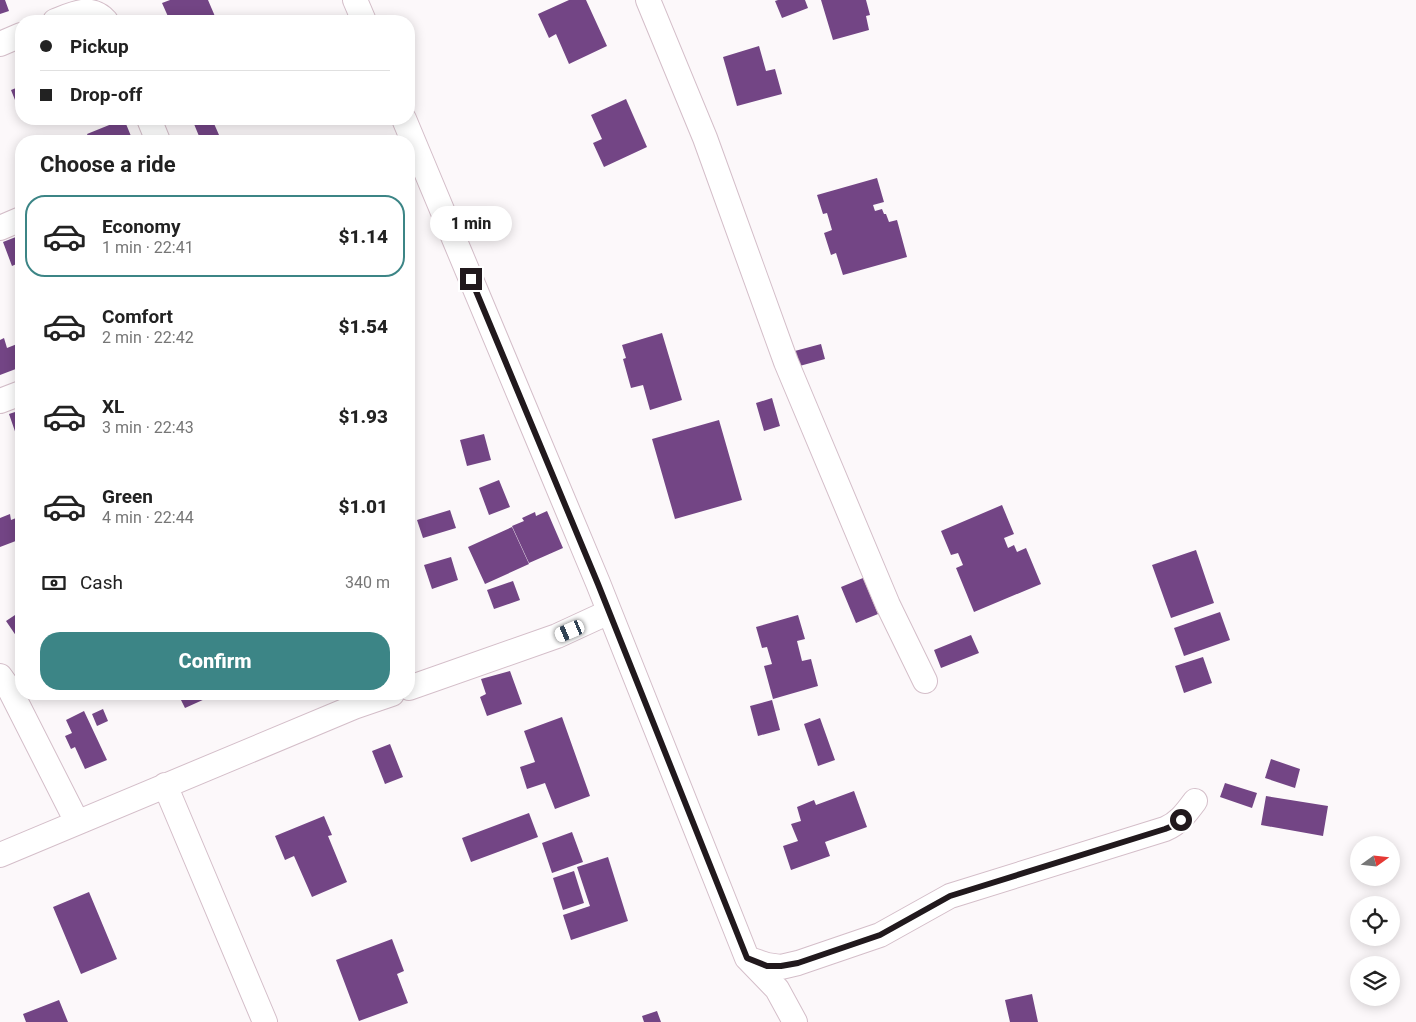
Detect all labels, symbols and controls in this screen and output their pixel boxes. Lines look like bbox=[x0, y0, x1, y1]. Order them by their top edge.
text: Pickup bbox=[70, 35, 129, 58]
text: Drop-off bbox=[70, 83, 142, 106]
text: Choose a ride bbox=[40, 152, 176, 177]
callout: 1 min bbox=[430, 206, 512, 242]
icon: car bbox=[42, 214, 87, 259]
text: 1 min bbox=[451, 214, 491, 233]
text: Economy bbox=[102, 215, 181, 238]
text: $1.14 bbox=[339, 225, 388, 248]
text: 1 min · 22:41 bbox=[102, 238, 194, 257]
route end bbox=[460, 268, 482, 290]
icon: car bbox=[42, 304, 87, 349]
text: Comfort bbox=[102, 305, 173, 328]
text: $1.54 bbox=[339, 315, 388, 338]
text: 2 min · 22:42 bbox=[102, 328, 194, 347]
icon: car bbox=[42, 394, 87, 439]
text: XL bbox=[102, 395, 124, 418]
text: $1.93 bbox=[339, 405, 388, 428]
text: 3 min · 22:43 bbox=[102, 418, 194, 437]
icon: car bbox=[42, 484, 87, 529]
text: Green bbox=[102, 485, 153, 508]
text: $1.01 bbox=[339, 495, 388, 518]
text: 4 min · 22:44 bbox=[102, 508, 194, 527]
icon: cash bbox=[40, 569, 68, 597]
text: Cash bbox=[80, 571, 123, 594]
text: 340 m bbox=[345, 573, 390, 592]
car bbox=[553, 618, 586, 644]
button: Confirm bbox=[40, 632, 390, 690]
route start bbox=[1170, 809, 1192, 831]
north arrow bbox=[1350, 836, 1400, 886]
map controls bbox=[1350, 836, 1400, 1006]
button: locate bbox=[1350, 896, 1400, 946]
button: layers bbox=[1350, 956, 1400, 1006]

